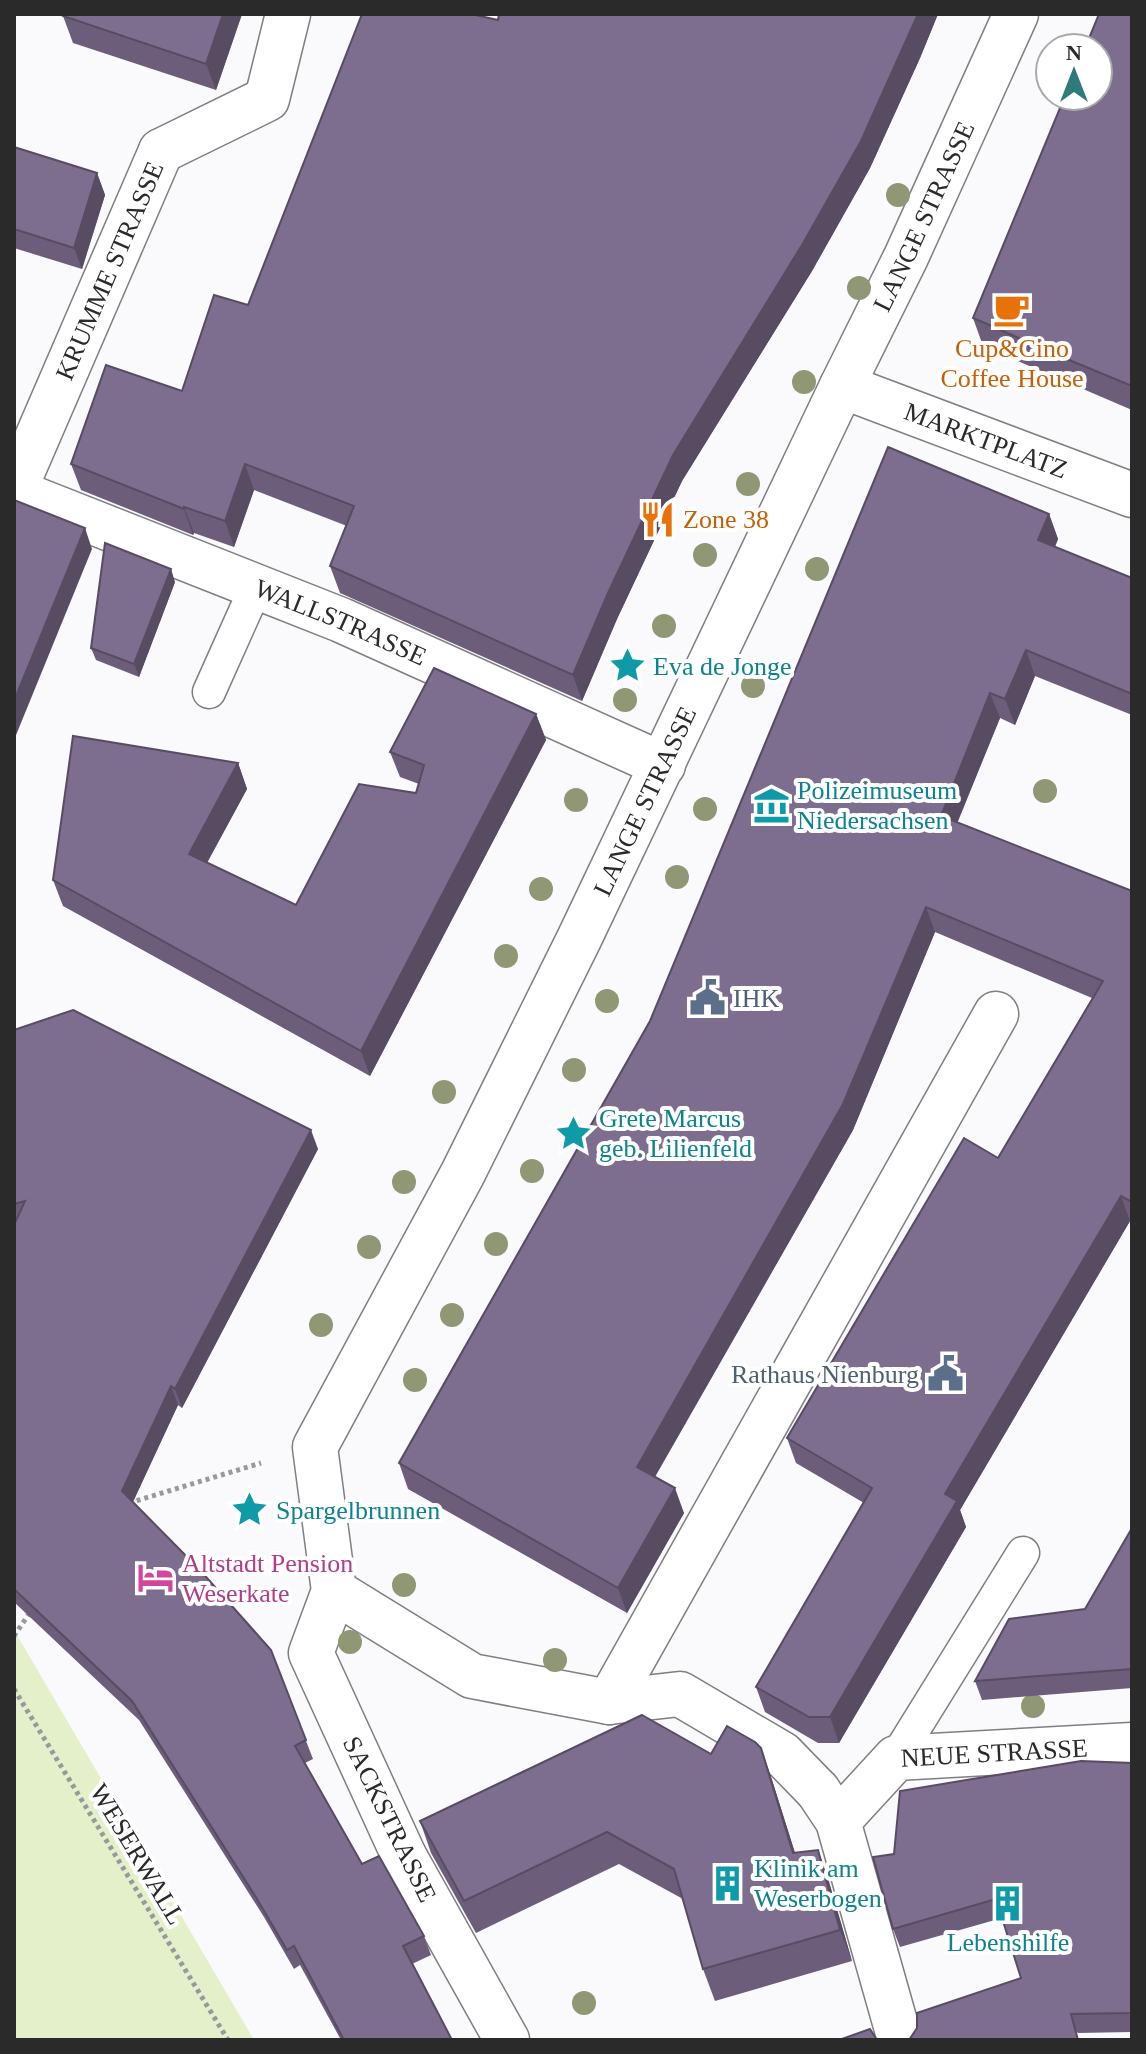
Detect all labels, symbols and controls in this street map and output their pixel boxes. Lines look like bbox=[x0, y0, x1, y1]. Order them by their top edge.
north arrow bbox=[1034, 32, 1114, 112]
text: N bbox=[1066, 40, 1082, 65]
street label: LANGE STRASSE bbox=[867, 117, 980, 316]
street label: KRUMME STRASSE bbox=[50, 157, 170, 384]
cafe icon: Cup&Cino Coffee House bbox=[993, 290, 1031, 328]
place label: Cup&Cino Coffee House bbox=[940, 334, 1084, 393]
street label: MARKTPLATZ bbox=[900, 397, 1072, 484]
restaurant icon: Zone 38 bbox=[638, 500, 676, 538]
place label: Zone 38 bbox=[683, 505, 769, 534]
street label: WALLSTRASSE bbox=[251, 573, 431, 672]
place icon: Eva de Jonge bbox=[608, 647, 646, 685]
place label: Eva de Jonge bbox=[653, 652, 792, 681]
street label: LANGE STRASSE bbox=[588, 702, 702, 900]
place label: Polizeimuseum Niedersachsen bbox=[797, 776, 957, 835]
museum icon: Polizeimuseum Niedersachsen bbox=[752, 786, 790, 824]
public building icon: IHK bbox=[688, 979, 726, 1017]
place label: IHK bbox=[733, 984, 779, 1013]
place label: Grete Marcus geb. Lilienfeld bbox=[599, 1104, 752, 1163]
place icon: Grete Marcus geb. Lilienfeld bbox=[554, 1114, 592, 1152]
public building icon: Rathaus Nienburg bbox=[926, 1355, 964, 1393]
place label: Rathaus Nienburg bbox=[731, 1360, 919, 1389]
place icon: Spargelbrunnen bbox=[231, 1491, 269, 1529]
place label: Spargelbrunnen bbox=[276, 1496, 440, 1525]
place label: Altstadt Pension Weserkate bbox=[182, 1549, 353, 1608]
hotel icon: Altstadt Pension Weserkate bbox=[137, 1559, 175, 1597]
street label: SACKSTRASSE bbox=[337, 1732, 442, 1907]
street label: NEUE STRASSE bbox=[900, 1733, 1088, 1773]
street label: WESERWALL bbox=[84, 1779, 191, 1930]
place label: Klinik am Weserbogen bbox=[754, 1854, 882, 1913]
building icon: Klinik am Weserbogen bbox=[709, 1864, 747, 1902]
building icon: Lebenshilfe bbox=[989, 1884, 1027, 1922]
place label: Lebenshilfe bbox=[947, 1928, 1069, 1957]

